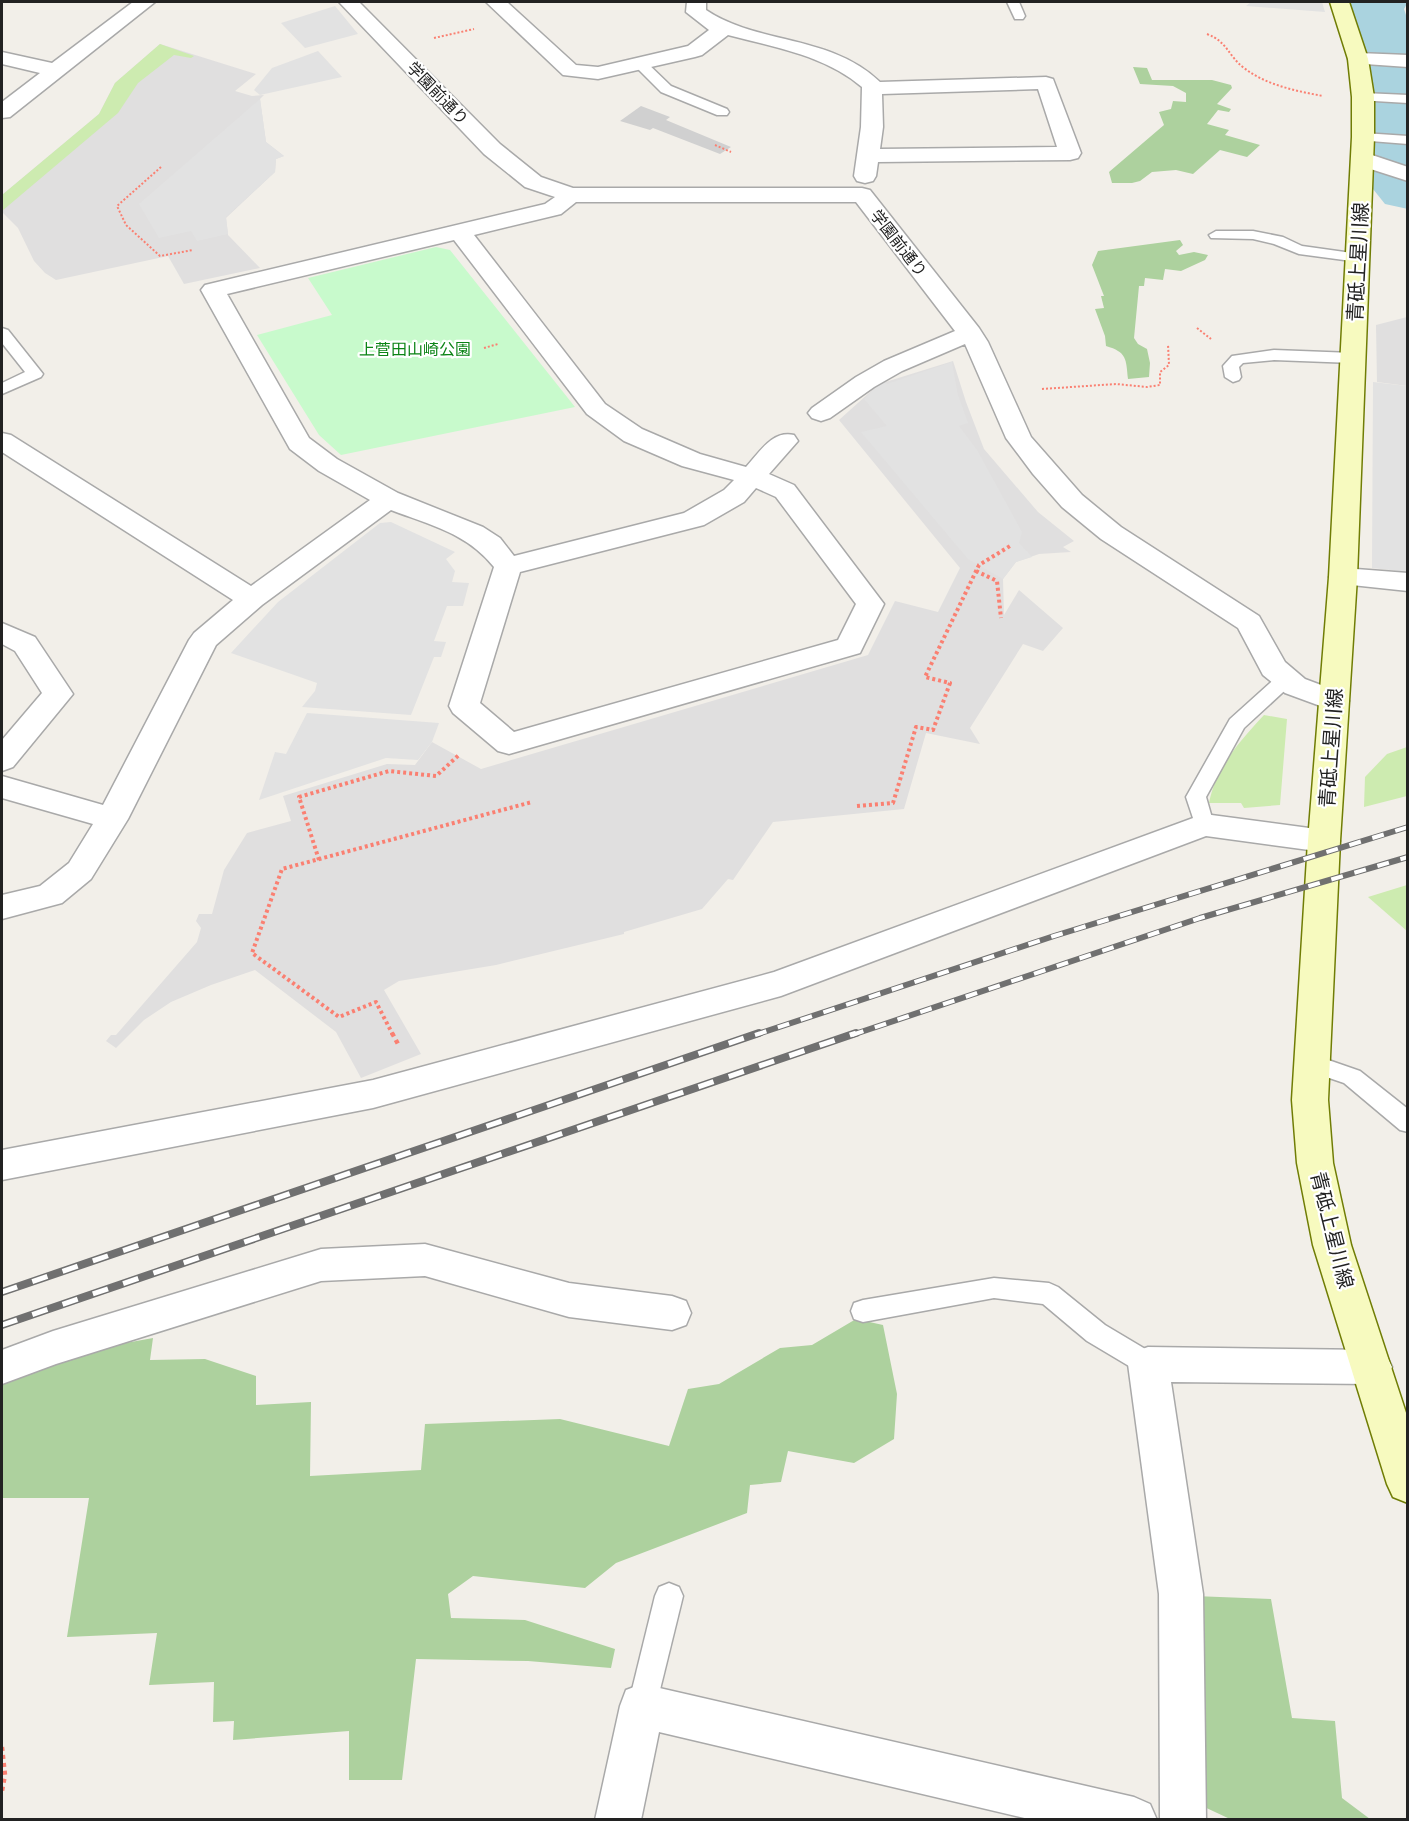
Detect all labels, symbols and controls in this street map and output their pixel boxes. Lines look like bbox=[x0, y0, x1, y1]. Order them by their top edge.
street label: 学園前通り bbox=[403, 58, 472, 129]
street label: 青砥上星川線 bbox=[1343, 201, 1373, 323]
street label: 学園前通り bbox=[866, 206, 931, 281]
park label: 上菅田山崎公園 bbox=[359, 340, 471, 359]
street label: 青砥上星川線 bbox=[1315, 687, 1347, 809]
street label: 青砥上星川線 bbox=[1306, 1169, 1358, 1291]

